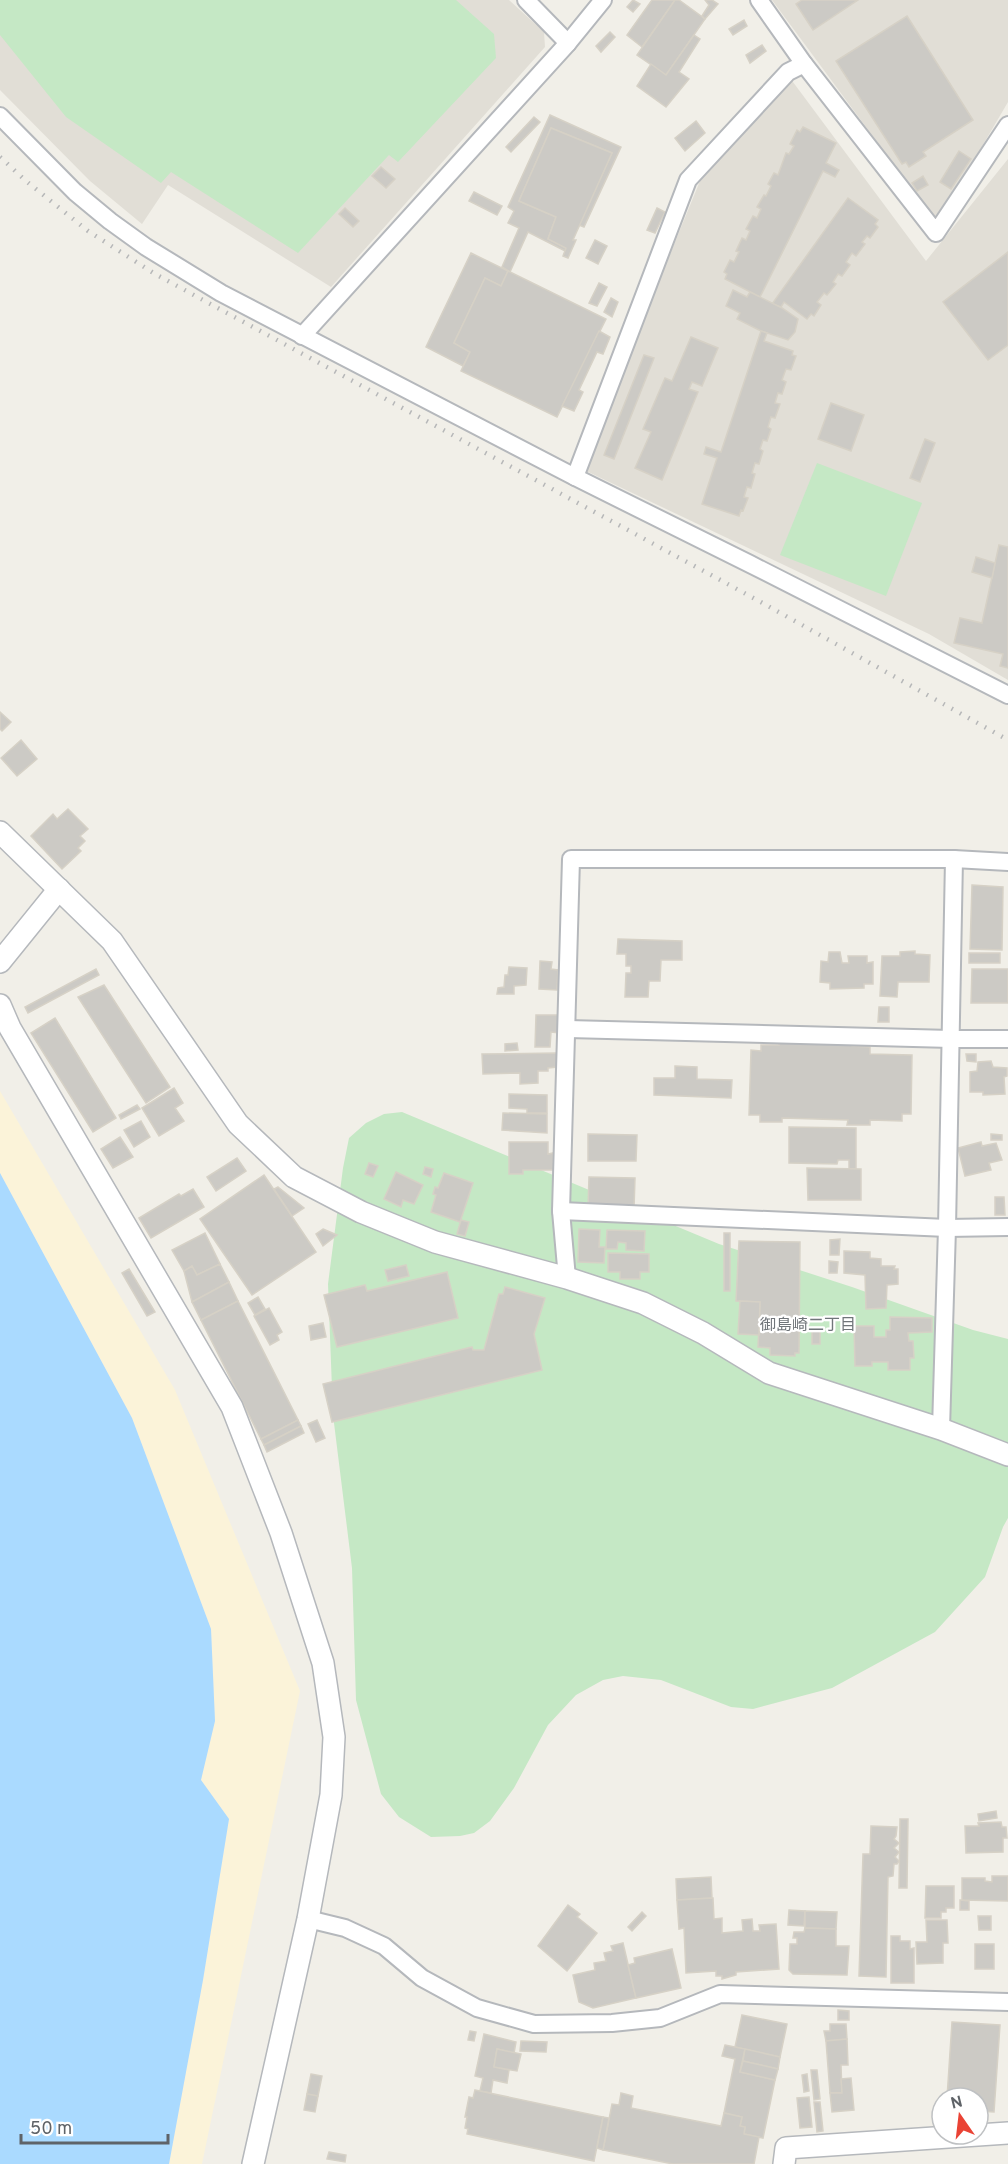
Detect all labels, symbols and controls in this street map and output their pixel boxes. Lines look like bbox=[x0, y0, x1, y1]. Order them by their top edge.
district label: 御島崎二丁目 bbox=[760, 1316, 856, 1336]
north arrow bbox=[930, 2086, 990, 2146]
text: N bbox=[949, 2092, 965, 2114]
scale bar bbox=[21, 2107, 168, 2145]
text: 50 m bbox=[30, 2118, 72, 2141]

